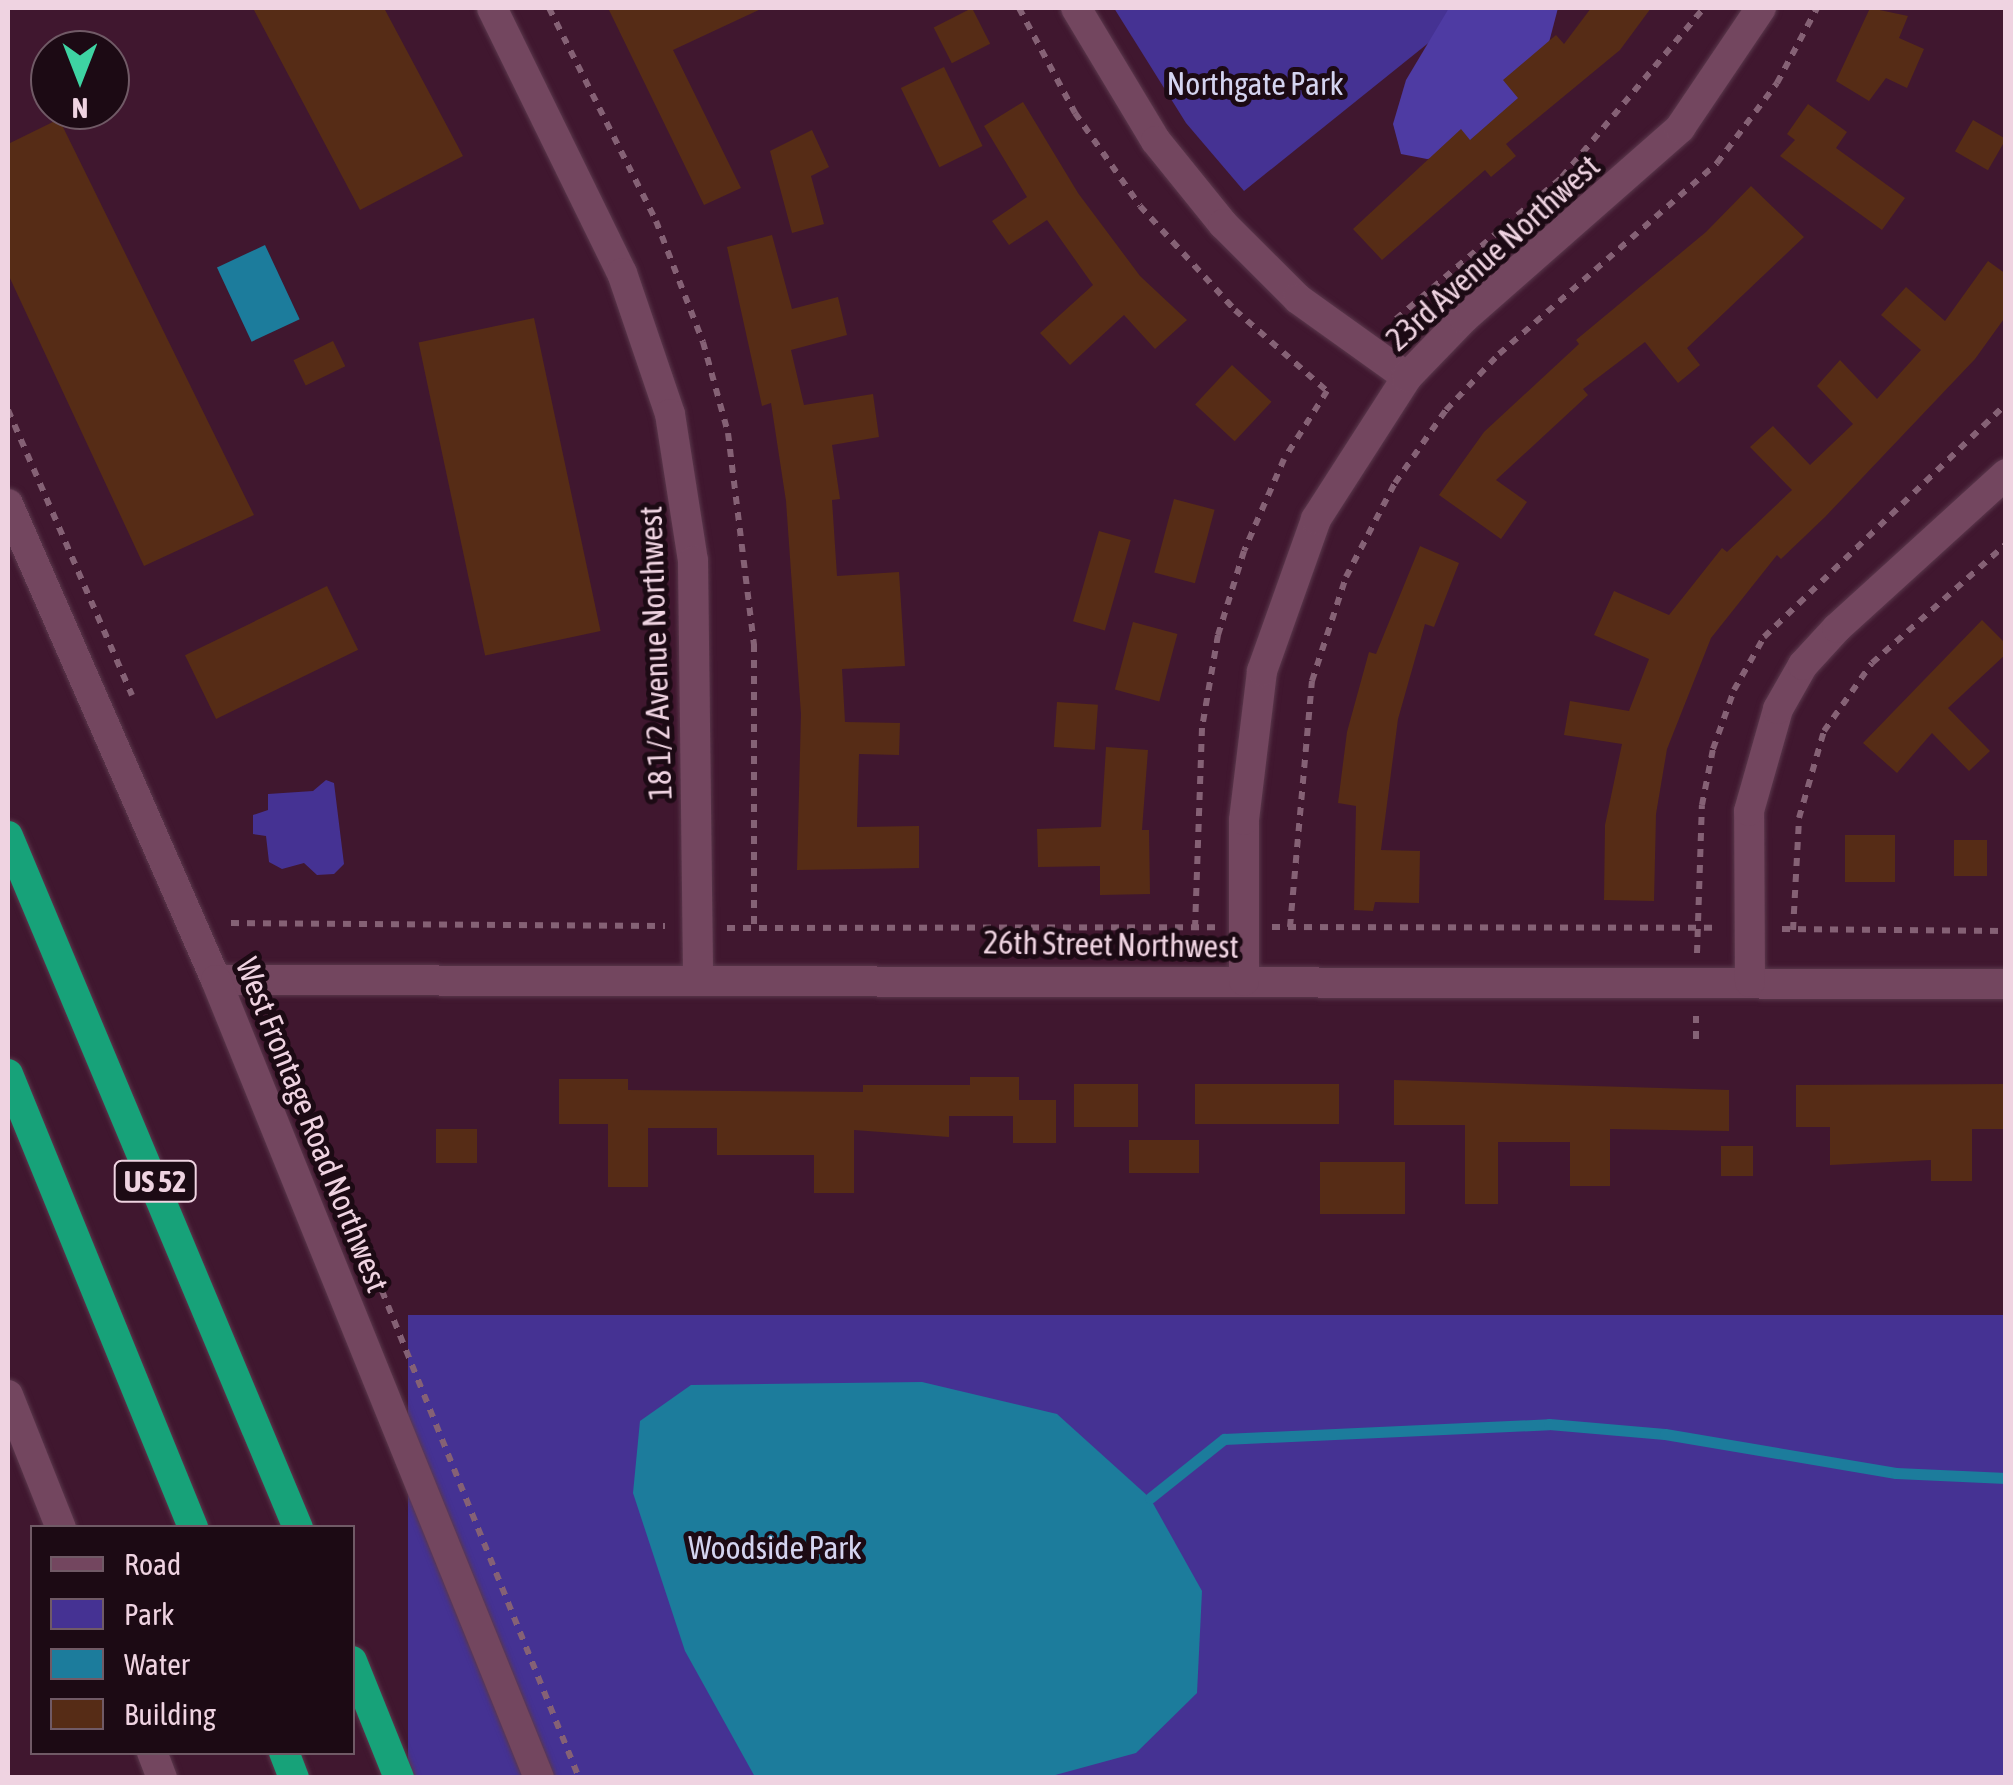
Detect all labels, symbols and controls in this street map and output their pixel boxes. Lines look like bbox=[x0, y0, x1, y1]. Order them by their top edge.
north arrow bbox=[30, 30, 130, 130]
park label: Northgate Park bbox=[1166, 65, 1344, 103]
text: N bbox=[72, 92, 88, 124]
street label: 23rd Avenue Northwest bbox=[1378, 147, 1608, 359]
street label: 18 1/2 Avenue Northwest bbox=[632, 505, 680, 801]
street label: 26th Street Northwest bbox=[983, 924, 1239, 966]
street label: West Frontage Road Northwest bbox=[227, 952, 397, 1298]
road number: US 52 bbox=[112, 1156, 198, 1206]
legend bbox=[30, 1525, 355, 1755]
park label: Woodside Park bbox=[688, 1529, 862, 1567]
text: Road bbox=[124, 1547, 181, 1581]
text: Park bbox=[124, 1597, 174, 1631]
text: Water bbox=[124, 1647, 190, 1681]
text: Building bbox=[124, 1697, 216, 1731]

